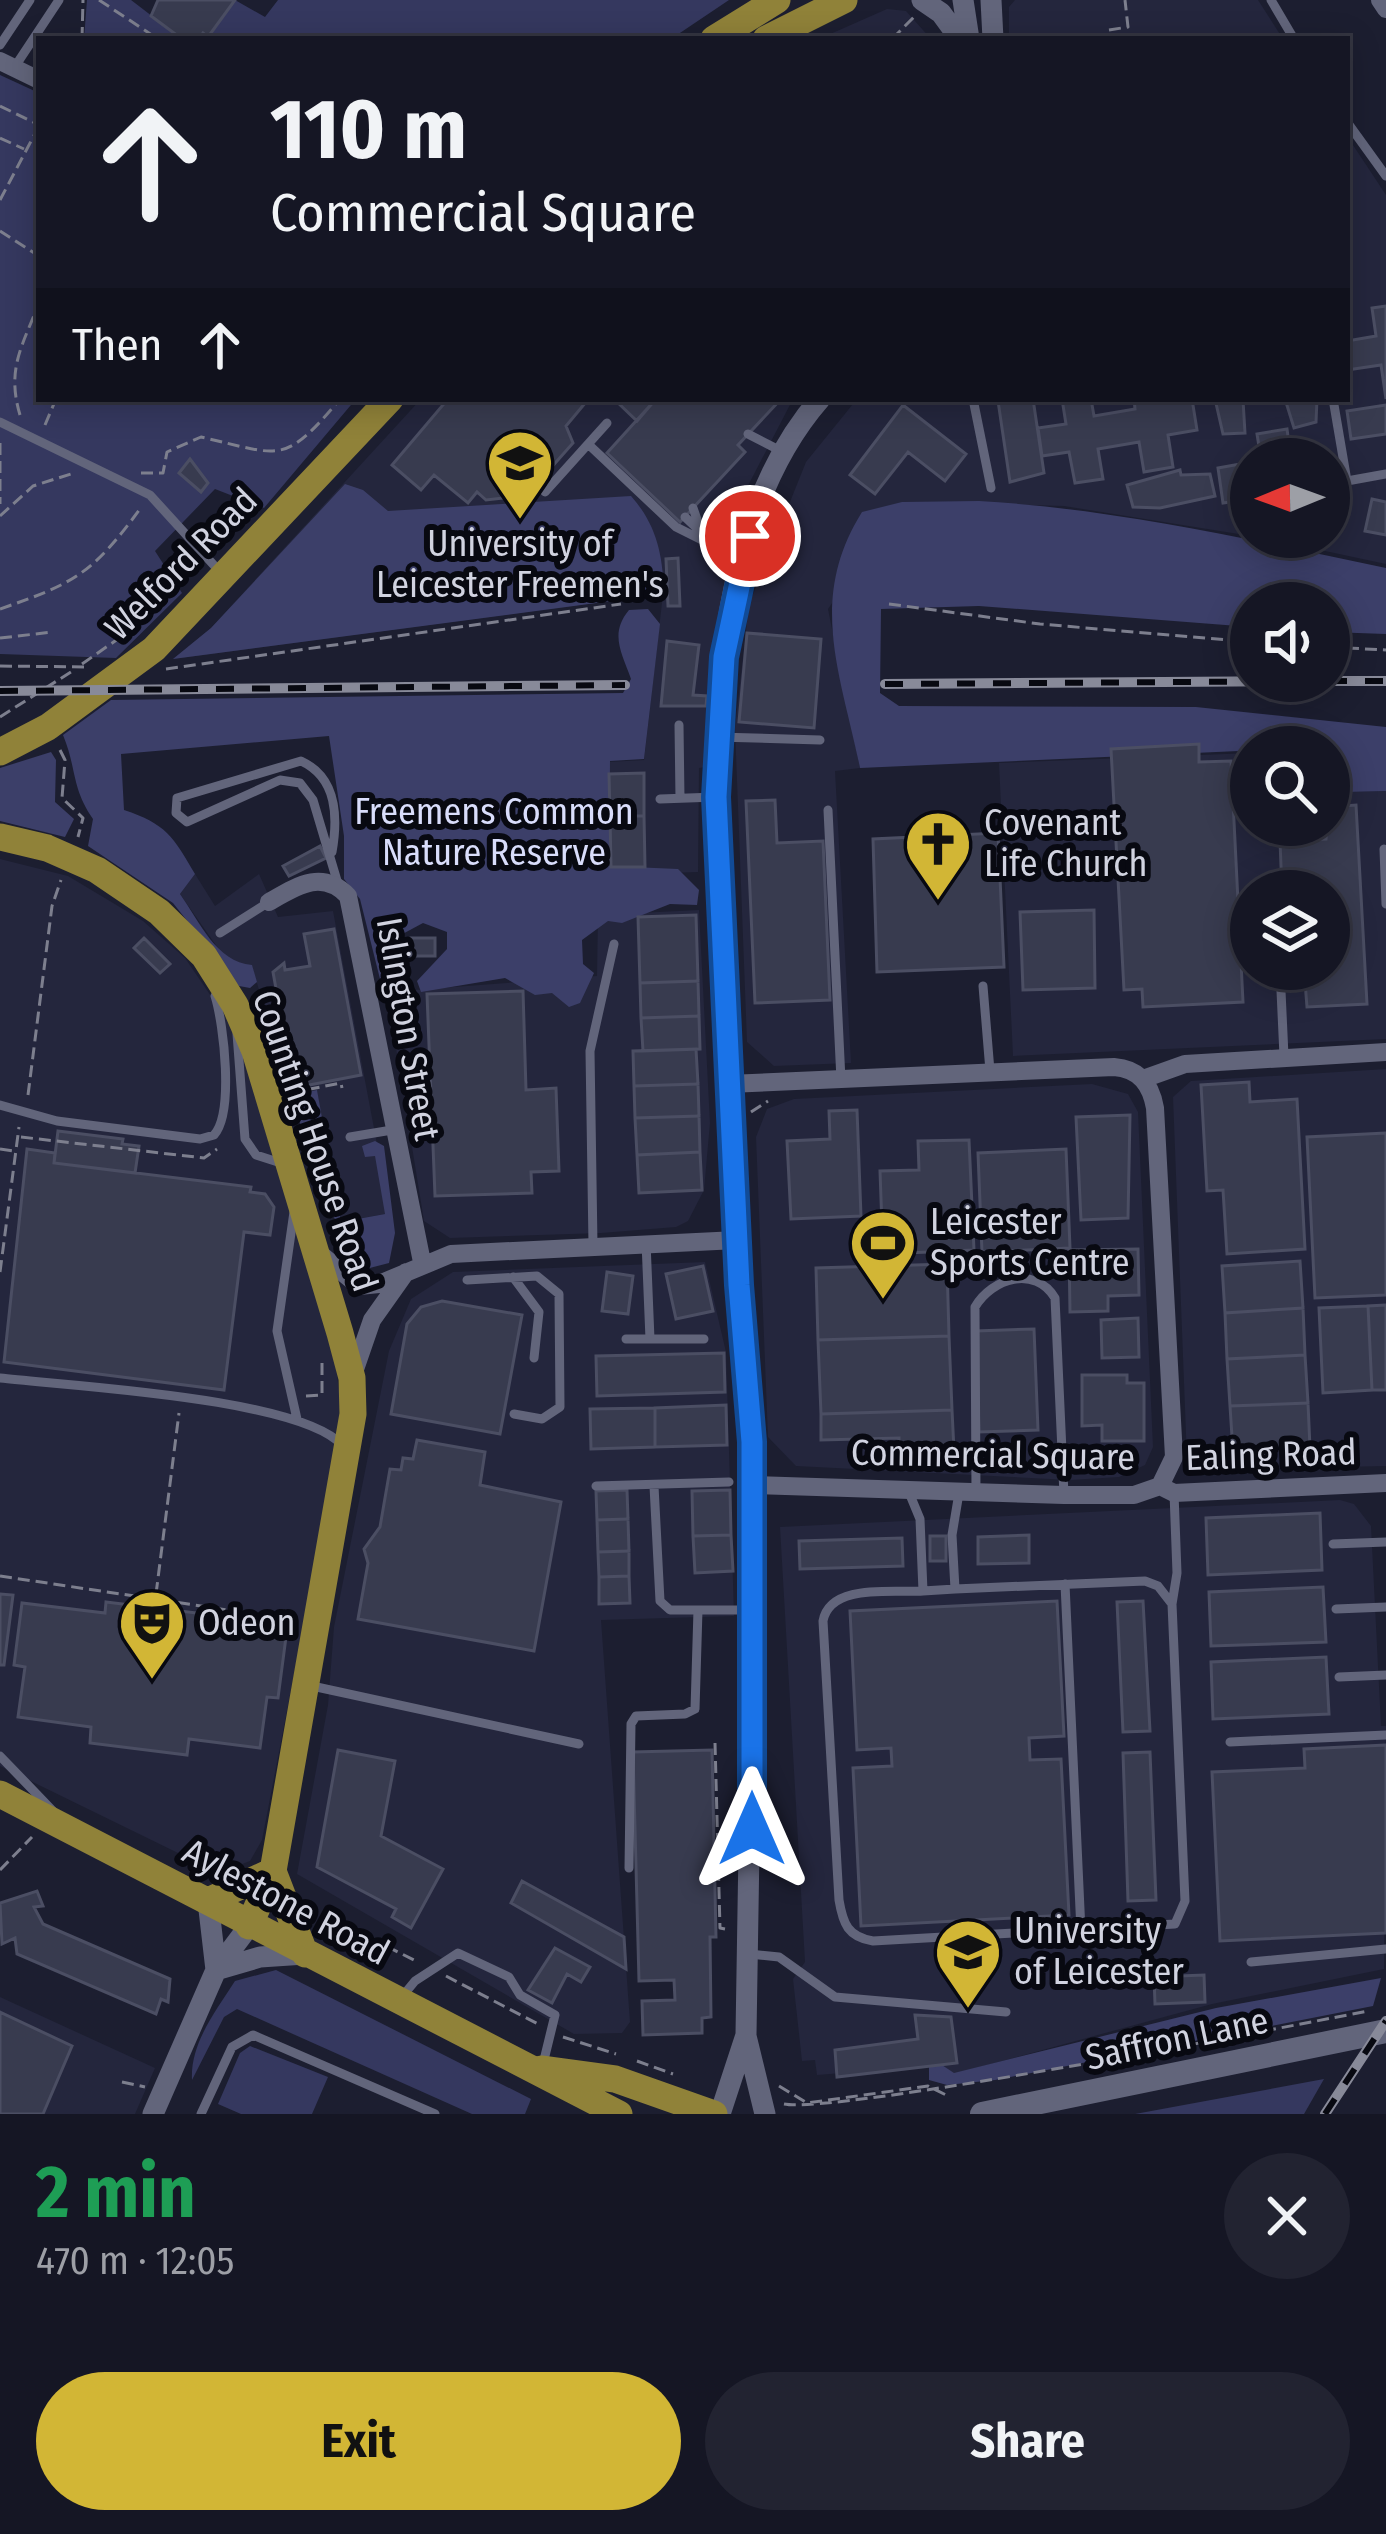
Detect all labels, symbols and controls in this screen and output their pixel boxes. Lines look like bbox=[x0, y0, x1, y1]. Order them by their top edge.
text: 110 m bbox=[270, 79, 467, 180]
icon: ahead bbox=[72, 84, 228, 240]
text: Commercial Square bbox=[270, 181, 696, 245]
icon: ahead bbox=[187, 312, 253, 378]
text: Then bbox=[72, 318, 163, 372]
school or university icon: University of Leicester Freemen's bbox=[485, 428, 555, 522]
north arrow bbox=[1230, 438, 1350, 558]
map controls bbox=[1230, 438, 1350, 990]
street label: Welford Road bbox=[96, 479, 266, 649]
pin bbox=[699, 485, 801, 587]
icon: arrive bbox=[717, 503, 783, 569]
place label: University of Leicester Freemen's bbox=[376, 522, 664, 607]
button: sound bbox=[1230, 582, 1350, 702]
button: search bbox=[1230, 726, 1350, 846]
park label: Freemens Common Nature Reserve bbox=[354, 790, 634, 875]
place label: Covenant Life Church bbox=[984, 801, 1148, 886]
church icon: Covenant Life Church bbox=[903, 809, 973, 903]
button: layers bbox=[1230, 870, 1350, 990]
street label: Islington Street bbox=[367, 914, 449, 1144]
street label: Counting House Road bbox=[243, 985, 387, 1297]
place label: Leicester Sports Centre bbox=[930, 1200, 1130, 1285]
sports icon: Leicester Sports Centre bbox=[848, 1208, 918, 1302]
street label: Ealing Road bbox=[1185, 1430, 1357, 1480]
street label: Commercial Square bbox=[851, 1431, 1135, 1479]
theatre icon: Odeon bbox=[117, 1588, 187, 1682]
place label: Odeon bbox=[198, 1601, 296, 1645]
position arrow bbox=[689, 1766, 815, 1892]
street label: Aylestone Road bbox=[175, 1829, 397, 1975]
place label: University of Leicester bbox=[1014, 1909, 1184, 1994]
school or university icon: University of Leicester bbox=[933, 1917, 1003, 2011]
street label: Saffron Lane bbox=[1082, 1998, 1272, 2080]
text: 2 min bbox=[36, 2150, 196, 2236]
button: close bbox=[1224, 2153, 1350, 2279]
text: 470 m · 12:05 bbox=[36, 2238, 234, 2284]
button: Exit bbox=[36, 2372, 681, 2510]
button: Share bbox=[705, 2372, 1350, 2510]

